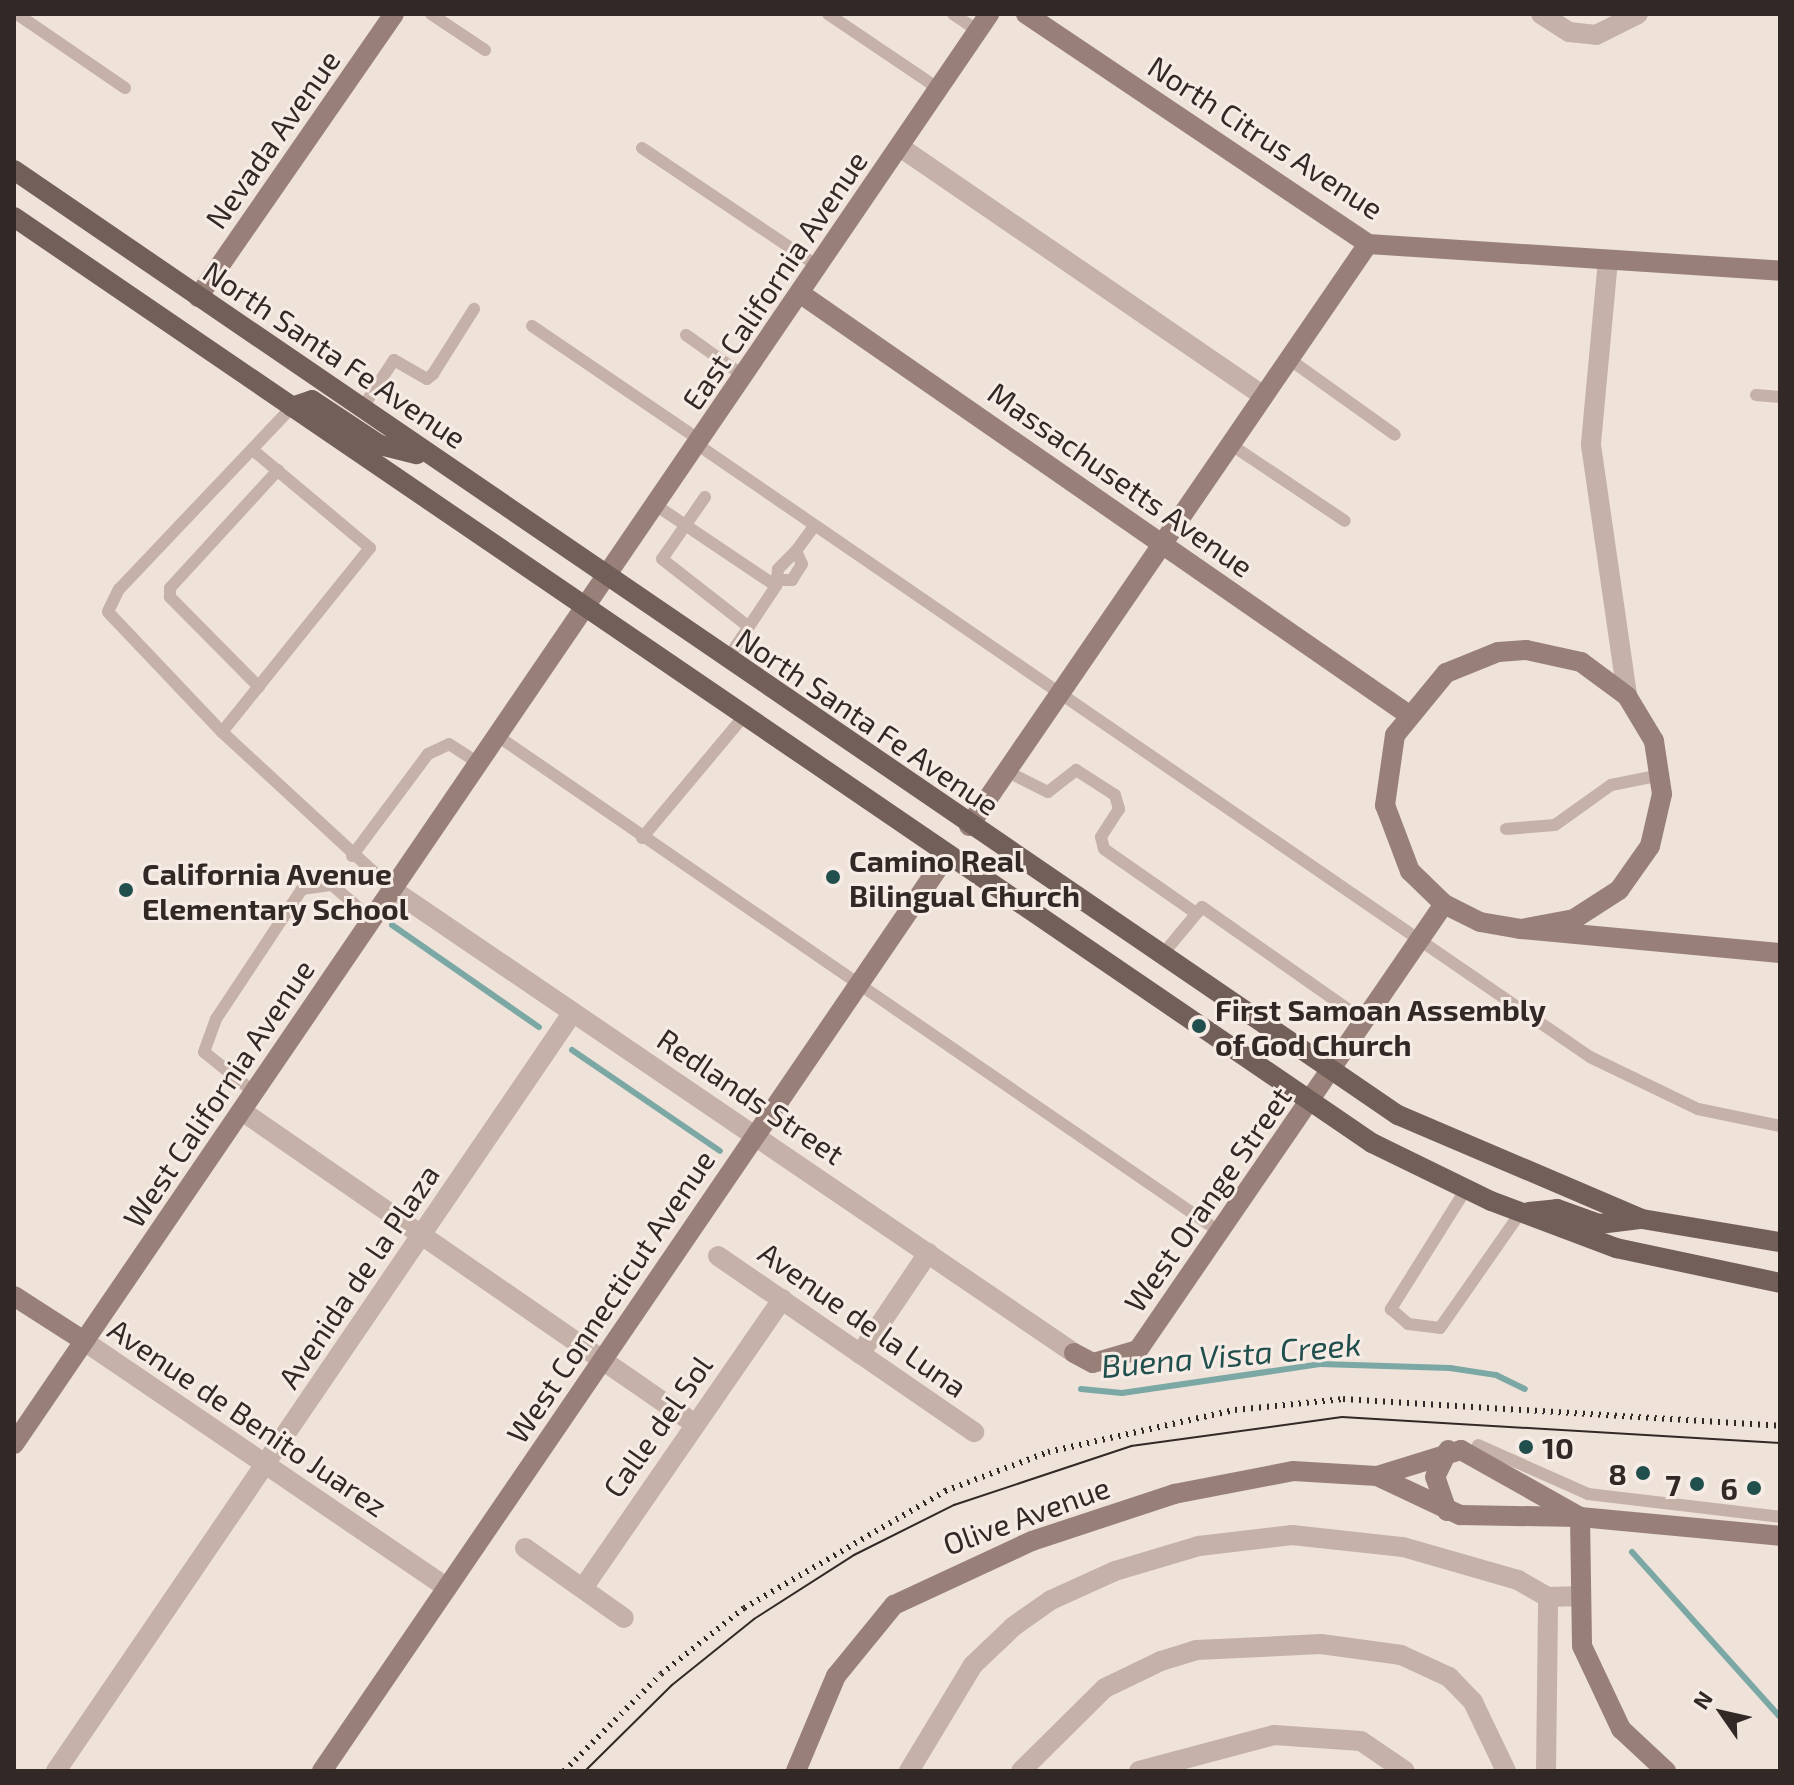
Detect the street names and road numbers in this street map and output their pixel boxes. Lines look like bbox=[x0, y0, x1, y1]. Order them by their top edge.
street label: Nevada Avenue bbox=[197, 43, 347, 235]
street label: North Citrus Avenue bbox=[1142, 47, 1390, 227]
street label: East California Avenue bbox=[674, 143, 874, 417]
street label: North Santa Fe Avenue bbox=[196, 252, 474, 456]
street label: Massachusetts Avenue bbox=[981, 374, 1261, 584]
street label: North Santa Fe Avenue bbox=[729, 619, 1007, 823]
street label: West California Avenue bbox=[115, 952, 321, 1234]
street label: Redlands Street bbox=[651, 1020, 851, 1172]
street label: West Orange Street bbox=[1116, 1080, 1298, 1318]
street label: West Connecticut Avenue bbox=[498, 1142, 722, 1450]
street label: Avenida de la Plaza bbox=[270, 1157, 446, 1395]
street label: Avenue de la Luna bbox=[752, 1234, 974, 1404]
street label: Avenue de Benito Juarez bbox=[102, 1310, 394, 1524]
street label: Calle del Sol bbox=[595, 1348, 719, 1504]
street label: Olive Avenue bbox=[937, 1468, 1115, 1562]

